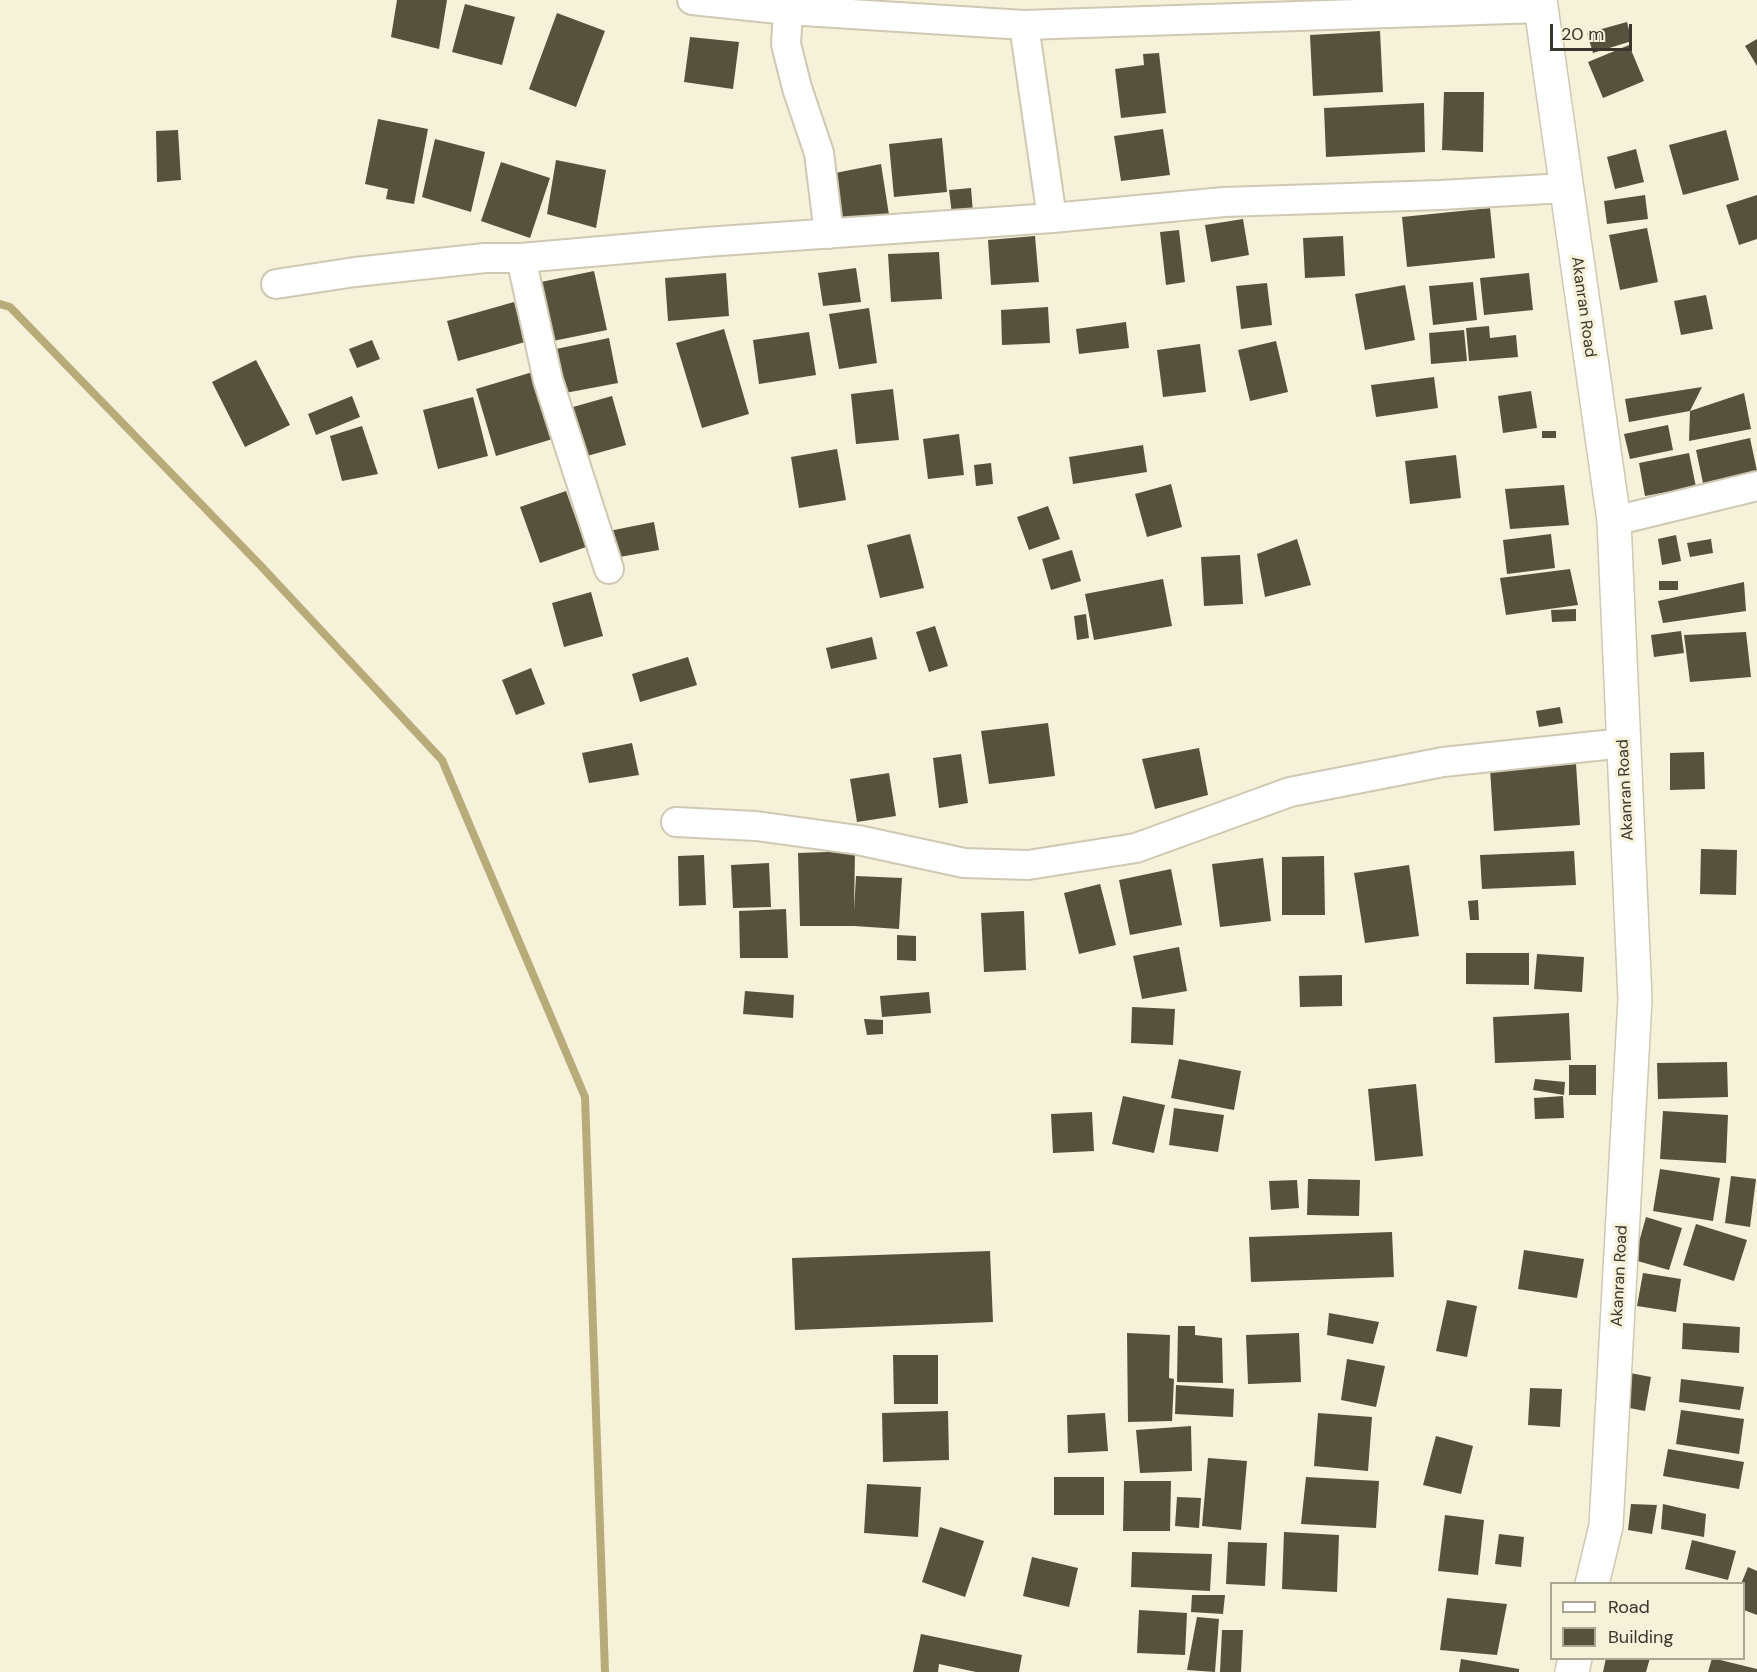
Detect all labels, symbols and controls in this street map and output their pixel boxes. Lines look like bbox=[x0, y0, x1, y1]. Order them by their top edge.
scale bar bbox=[1553, 12, 1636, 50]
text: 20 m bbox=[1561, 22, 1604, 46]
street label: Akanran Road bbox=[1566, 255, 1600, 359]
street label: Akanran Road bbox=[1614, 739, 1638, 841]
street label: Akanran Road bbox=[1608, 1225, 1632, 1327]
legend bbox=[1550, 1582, 1745, 1660]
text: Road bbox=[1608, 1595, 1650, 1619]
text: Building bbox=[1608, 1625, 1673, 1649]

